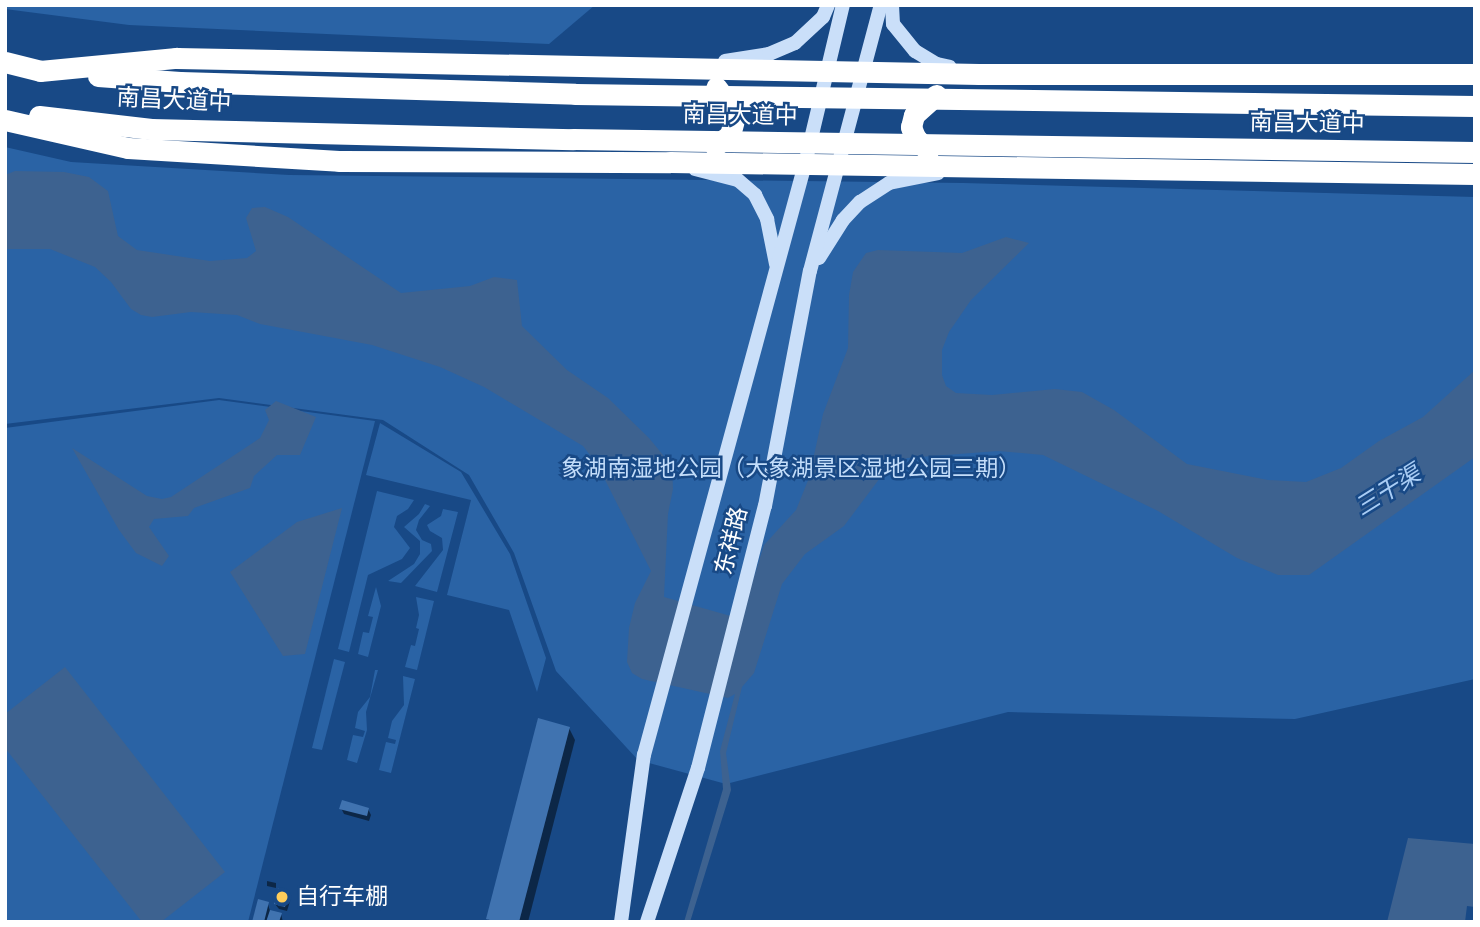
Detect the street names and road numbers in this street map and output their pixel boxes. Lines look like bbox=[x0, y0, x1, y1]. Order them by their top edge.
street label: 南昌大道中 bbox=[116, 84, 232, 118]
street label: 南昌大道中 bbox=[682, 101, 798, 131]
street label: 南昌大道中 bbox=[1249, 109, 1365, 139]
street label: 东祥路 bbox=[710, 504, 754, 578]

